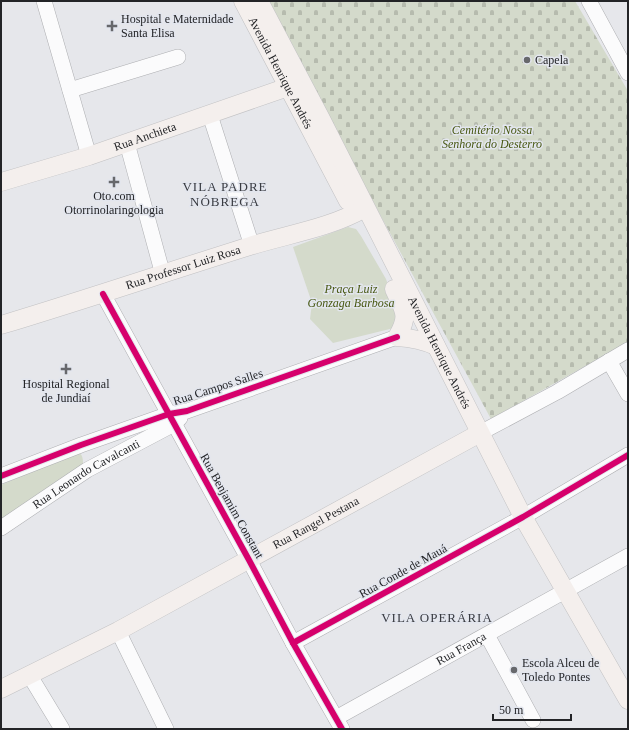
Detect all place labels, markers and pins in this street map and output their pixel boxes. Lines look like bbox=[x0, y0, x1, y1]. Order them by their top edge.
place label: Hospital e Maternidade Santa Elisa bbox=[121, 12, 234, 40]
marker: Hospital e Maternidade Santa Elisa bbox=[106, 20, 118, 32]
place label: Capela bbox=[535, 53, 569, 67]
marker: Capela bbox=[522, 55, 532, 65]
marker: Oto.com Otorrinolaringologia bbox=[108, 176, 120, 188]
place label: Oto.com Otorrinolaringologia bbox=[64, 189, 164, 217]
marker: Hospital Regional de Jundiaí bbox=[60, 363, 72, 375]
place label: Hospital Regional de Jundiaí bbox=[23, 377, 110, 405]
place label: Escola Alceu de Toledo Pontes bbox=[522, 656, 599, 684]
marker: Escola Alceu de Toledo Pontes bbox=[509, 665, 519, 675]

